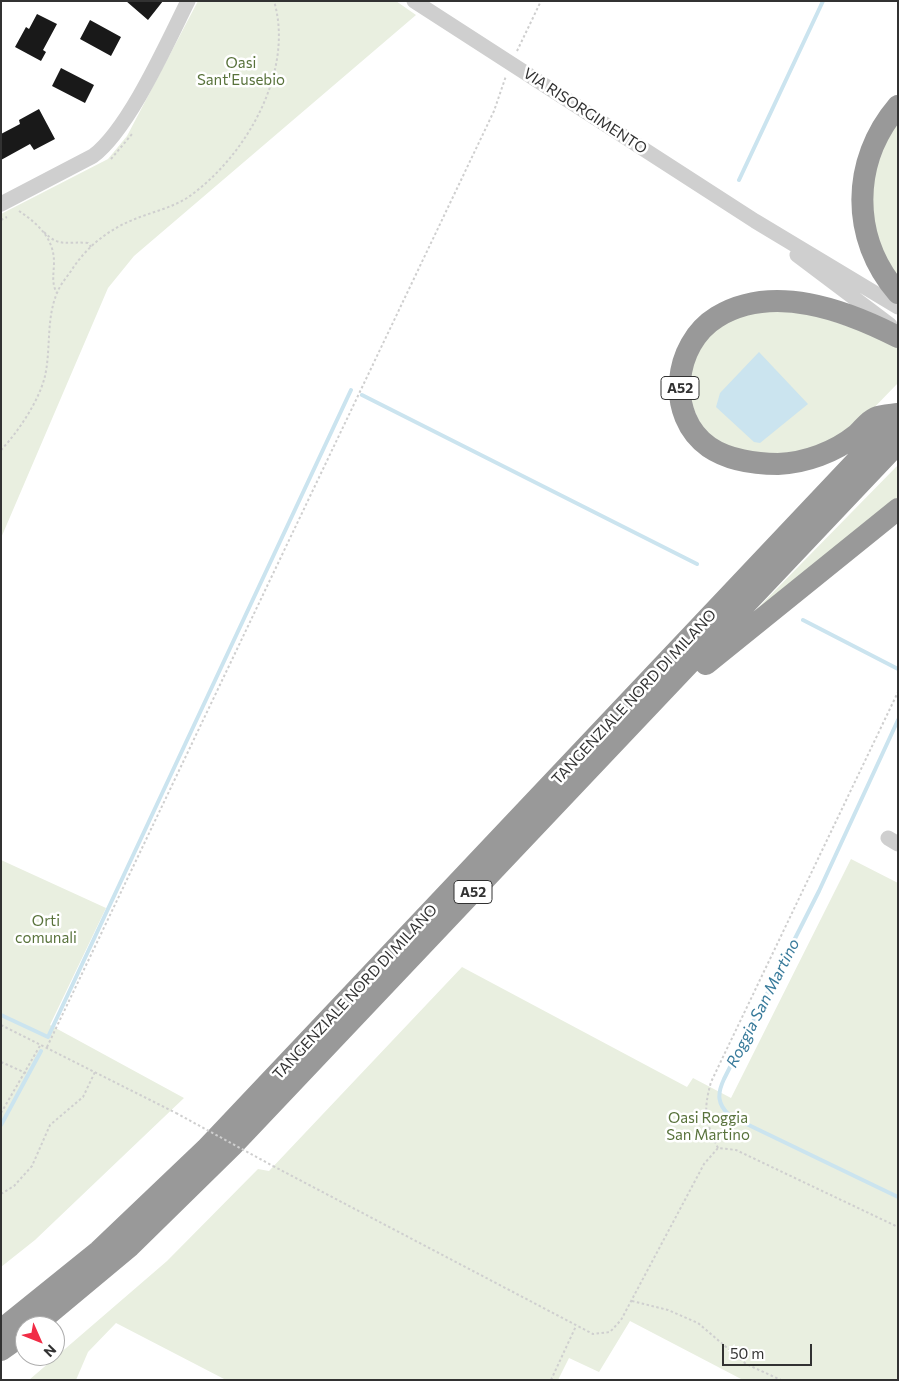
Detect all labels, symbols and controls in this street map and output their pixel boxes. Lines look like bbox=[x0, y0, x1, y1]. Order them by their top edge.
park label: Oasi Sant'Eusebio bbox=[197, 54, 285, 89]
street label: VIA RISORGIMENTO bbox=[520, 64, 650, 158]
road number: A52 bbox=[661, 376, 699, 399]
street label: TANGENZIALE NORD DI MILANO bbox=[548, 606, 720, 788]
road number: A52 bbox=[454, 880, 492, 904]
street label: TANGENZIALE NORD DI MILANO bbox=[269, 901, 441, 1083]
park label: Orti comunali bbox=[15, 912, 77, 947]
water label: Roggia San Martino bbox=[722, 935, 804, 1071]
park label: Oasi Roggia San Martino bbox=[666, 1109, 750, 1144]
north arrow bbox=[15, 1316, 65, 1366]
scale bar bbox=[724, 1334, 814, 1366]
text: N bbox=[41, 1341, 60, 1361]
text: 50 m bbox=[730, 1344, 764, 1362]

